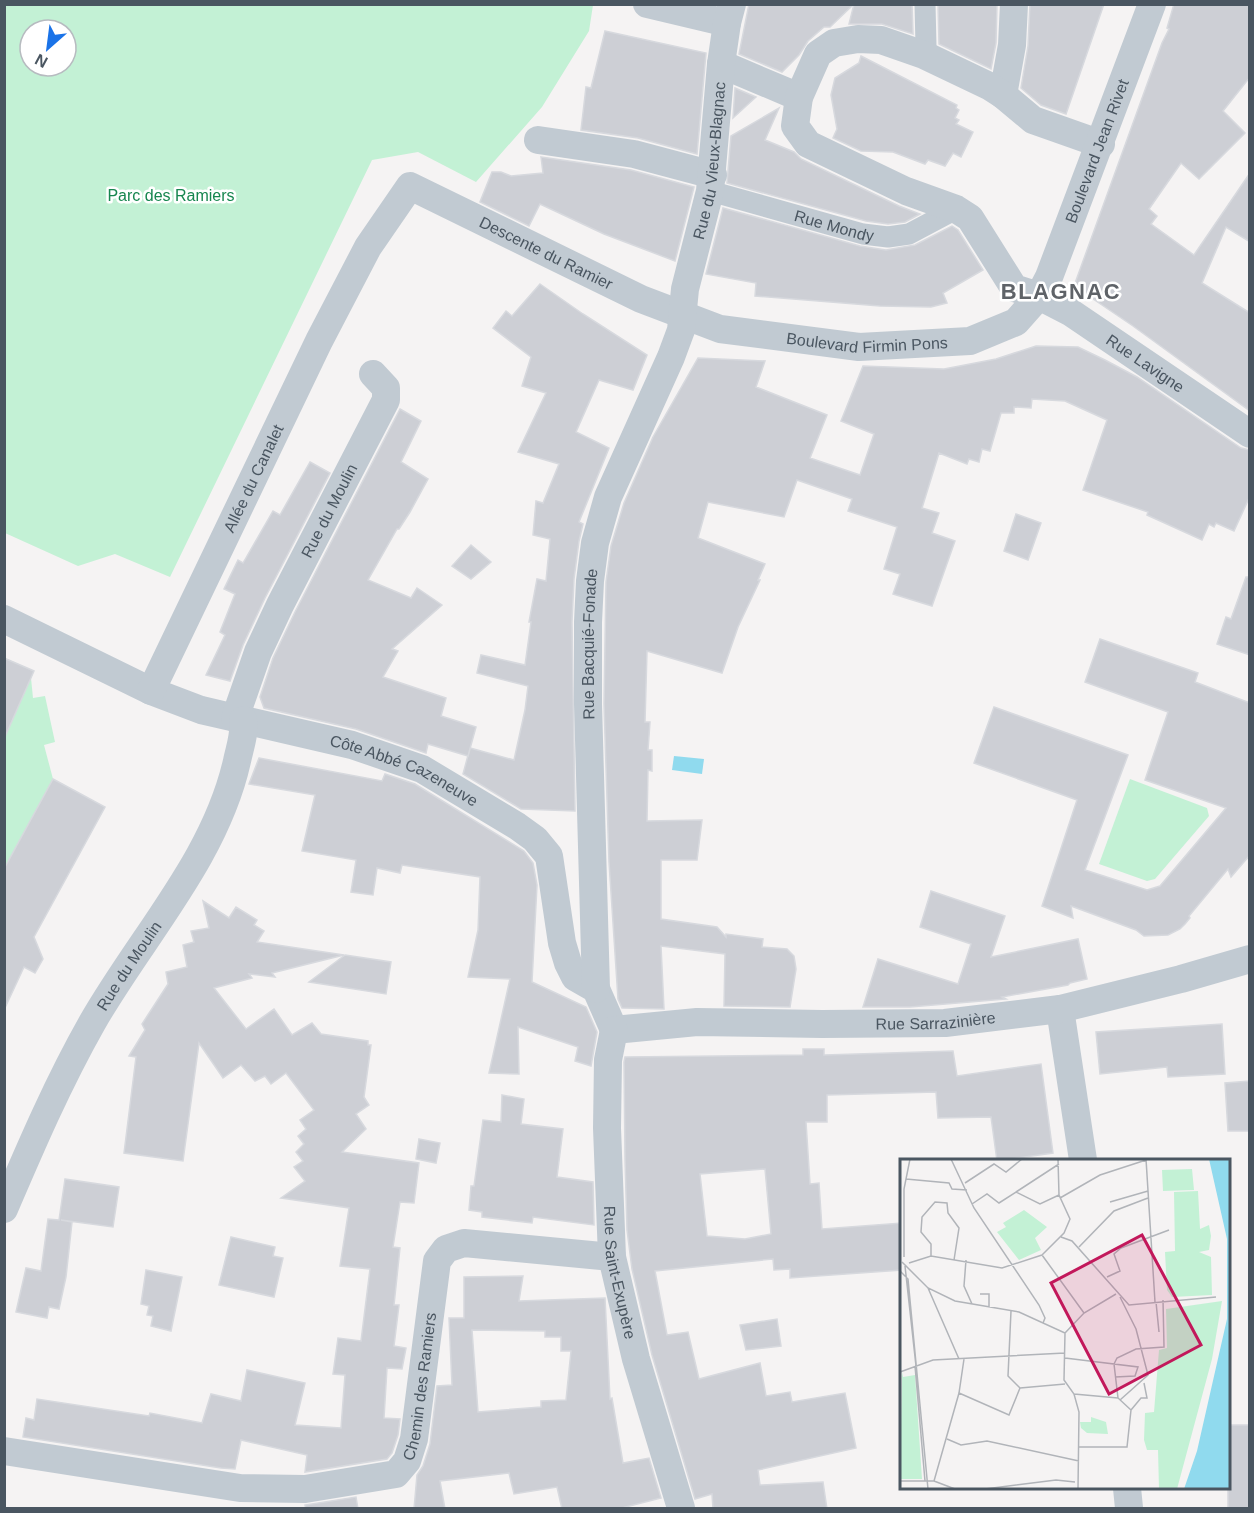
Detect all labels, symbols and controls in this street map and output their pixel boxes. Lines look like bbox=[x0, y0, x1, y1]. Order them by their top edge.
north arrow bbox=[18, 18, 78, 78]
text: N bbox=[32, 51, 50, 71]
street label: Boulevard Jean Rivet bbox=[1062, 76, 1132, 225]
street label: Rue du Vieux-Blagnac bbox=[690, 81, 728, 241]
park label: Parc des Ramiers bbox=[107, 187, 235, 204]
street label: Rue Mondy bbox=[792, 207, 875, 244]
street label: Descente du Ramier bbox=[477, 213, 616, 293]
district label: BLAGNAC bbox=[1001, 279, 1121, 304]
street label: Boulevard Firmin Pons bbox=[785, 329, 948, 356]
street label: Rue Lavigne bbox=[1103, 331, 1187, 395]
street label: Allée du Canalet bbox=[220, 421, 286, 535]
street label: Rue du Moulin bbox=[298, 461, 360, 560]
street label: Rue Bacquié-Fonade bbox=[579, 567, 600, 720]
street label: Côte Abbé Cazeneuve bbox=[328, 732, 481, 809]
street label: Rue du Moulin bbox=[93, 918, 164, 1013]
street label: Rue Sarrazinière bbox=[875, 1008, 996, 1032]
inset map bbox=[900, 1159, 1230, 1489]
street label: Rue Saint-Exupère bbox=[602, 1205, 640, 1341]
street label: Chemin des Ramiers bbox=[399, 1311, 439, 1463]

